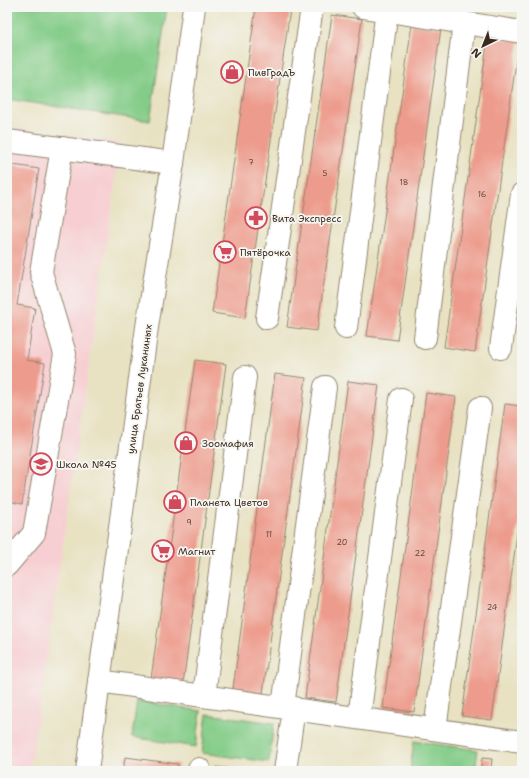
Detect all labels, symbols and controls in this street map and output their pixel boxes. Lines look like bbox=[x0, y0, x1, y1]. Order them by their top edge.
north arrow bbox=[463, 26, 503, 66]
text: N bbox=[468, 44, 485, 61]
shop icon: ПивГрадЪ bbox=[219, 59, 245, 85]
place label: ПивГрадЪ bbox=[248, 66, 295, 79]
house number: 7 bbox=[248, 157, 254, 168]
house number: 5 bbox=[323, 168, 328, 179]
house number: 18 bbox=[400, 177, 408, 188]
house number: 16 bbox=[478, 189, 487, 200]
pharmacy icon: Вита Экспресс bbox=[243, 205, 269, 231]
place label: Вита Экспресс bbox=[272, 212, 341, 225]
supermarket icon: Пятёрочка bbox=[212, 239, 238, 265]
place label: Пятёрочка bbox=[240, 246, 291, 259]
street label: улица Братьев Луканиных bbox=[124, 324, 155, 455]
shop icon: Зоомафия bbox=[173, 430, 199, 456]
place label: Зоомафия bbox=[202, 437, 254, 450]
school or university icon: Школа №45 bbox=[28, 451, 54, 477]
place label: Школа №45 bbox=[56, 458, 117, 471]
shop icon: Планета Цветов bbox=[162, 489, 188, 515]
place label: Планета Цветов bbox=[190, 496, 268, 509]
house number: 9 bbox=[186, 517, 192, 528]
house number: 11 bbox=[266, 529, 272, 540]
house number: 20 bbox=[337, 537, 347, 548]
supermarket icon: Магнит bbox=[150, 538, 176, 564]
place label: Магнит bbox=[178, 545, 216, 558]
house number: 22 bbox=[415, 548, 426, 559]
house number: 24 bbox=[487, 602, 498, 613]

